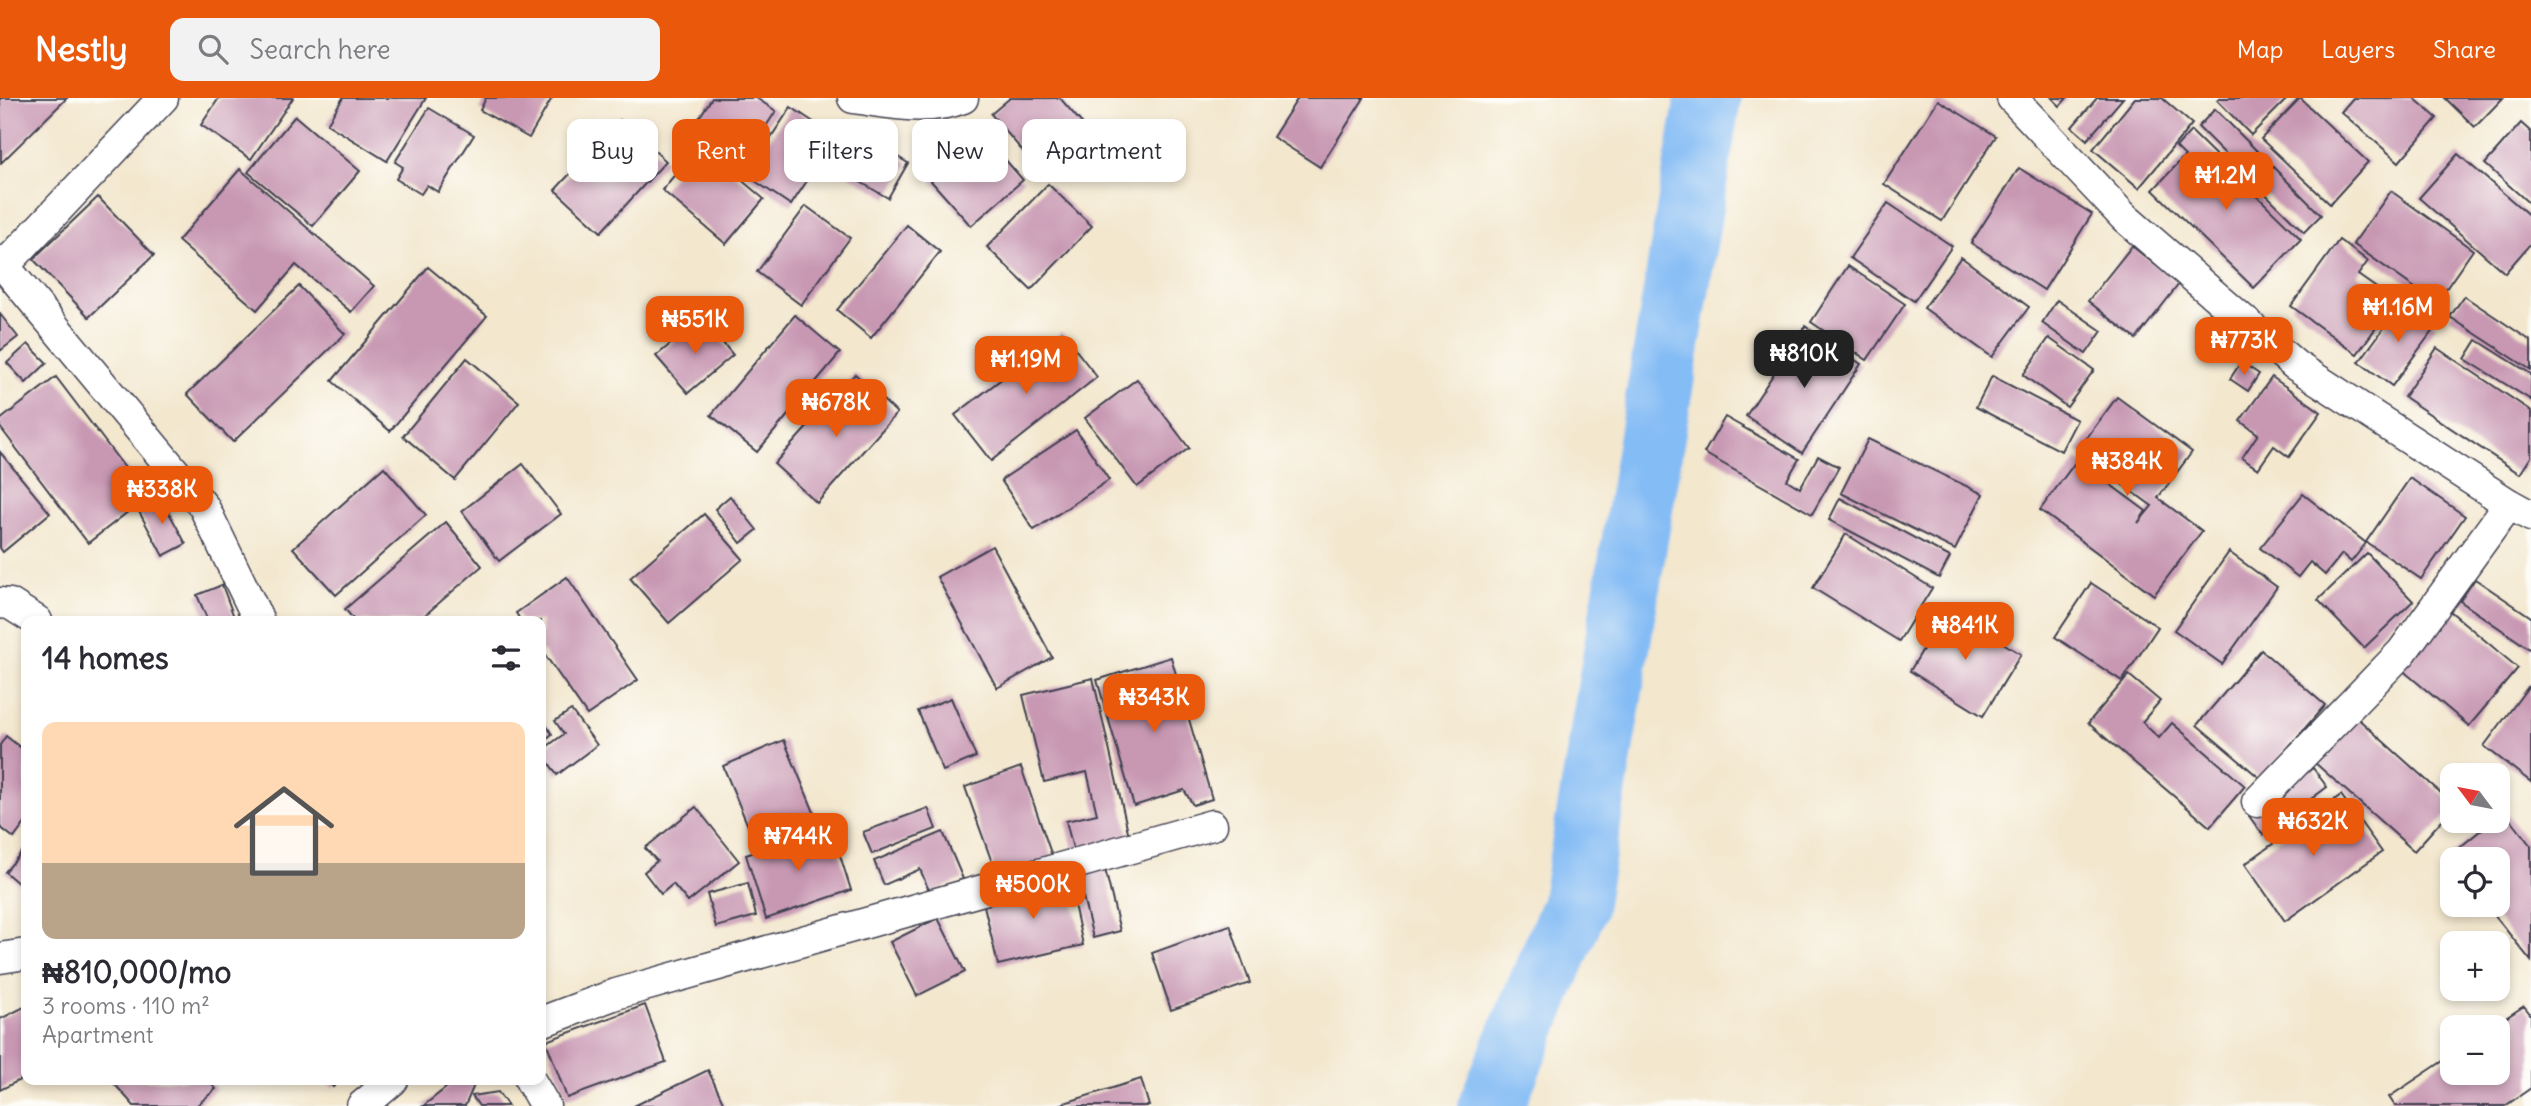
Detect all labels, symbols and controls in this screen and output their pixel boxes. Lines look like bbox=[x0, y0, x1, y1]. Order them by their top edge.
search box bbox=[170, 18, 660, 81]
text: Nestly bbox=[35, 28, 128, 70]
icon: search bbox=[194, 30, 232, 68]
text: Search here bbox=[250, 33, 391, 66]
text: Map bbox=[2237, 34, 2283, 64]
text: Layers bbox=[2321, 34, 2395, 64]
text: Share bbox=[2433, 34, 2496, 64]
chip: Buy bbox=[567, 119, 658, 182]
chip: Rent bbox=[672, 119, 770, 182]
chip: Filters bbox=[784, 119, 898, 182]
chip: New bbox=[912, 119, 1008, 182]
chip: Apartment bbox=[1022, 119, 1186, 182]
pin: ₦1.2M bbox=[2177, 152, 2275, 212]
text: ₦1.2M bbox=[2195, 160, 2257, 189]
pin: ₦1.16M bbox=[2341, 285, 2455, 344]
text: ₦1.16M bbox=[2363, 292, 2433, 321]
pin: ₦551K bbox=[646, 296, 744, 356]
text: ₦551K bbox=[662, 304, 728, 333]
pin: ₦773K bbox=[2195, 317, 2293, 377]
text: ₦773K bbox=[2211, 325, 2277, 354]
pin: ₦810K bbox=[1755, 330, 1853, 390]
pin: ₦1.19M bbox=[969, 336, 1083, 396]
text: ₦810K bbox=[1770, 338, 1838, 367]
text: ₦1.19M bbox=[991, 344, 1061, 373]
pin: ₦678K bbox=[787, 380, 885, 439]
text: ₦678K bbox=[802, 387, 870, 416]
pin: ₦384K bbox=[2078, 438, 2176, 498]
text: ₦384K bbox=[2092, 446, 2162, 475]
pin: ₦338K bbox=[113, 466, 211, 526]
text: ₦338K bbox=[127, 474, 197, 503]
pin: ₦841K bbox=[1916, 602, 2014, 662]
text: ₦841K bbox=[1932, 610, 1998, 639]
text: 14 homes bbox=[42, 639, 169, 677]
icon: filters bbox=[487, 639, 525, 677]
pin: ₦343K bbox=[1105, 674, 1203, 734]
text: ₦343K bbox=[1119, 682, 1189, 711]
north arrow bbox=[2440, 763, 2510, 833]
map controls bbox=[2440, 763, 2510, 1085]
icon: home bbox=[221, 768, 347, 894]
pin: ₦632K bbox=[2264, 798, 2362, 858]
text: ₦632K bbox=[2278, 806, 2348, 835]
pin: ₦744K bbox=[749, 814, 847, 873]
text: ₦744K bbox=[764, 821, 832, 850]
button: locate bbox=[2440, 847, 2510, 917]
pin: ₦500K bbox=[984, 862, 1082, 921]
text: ₦500K bbox=[996, 869, 1070, 898]
button: + bbox=[2440, 931, 2510, 1001]
text: ₦810,000/mo bbox=[42, 953, 231, 991]
text: 3 rooms · 110 m² bbox=[42, 991, 210, 1020]
button: − bbox=[2440, 1015, 2510, 1085]
text: Apartment bbox=[42, 1020, 154, 1049]

